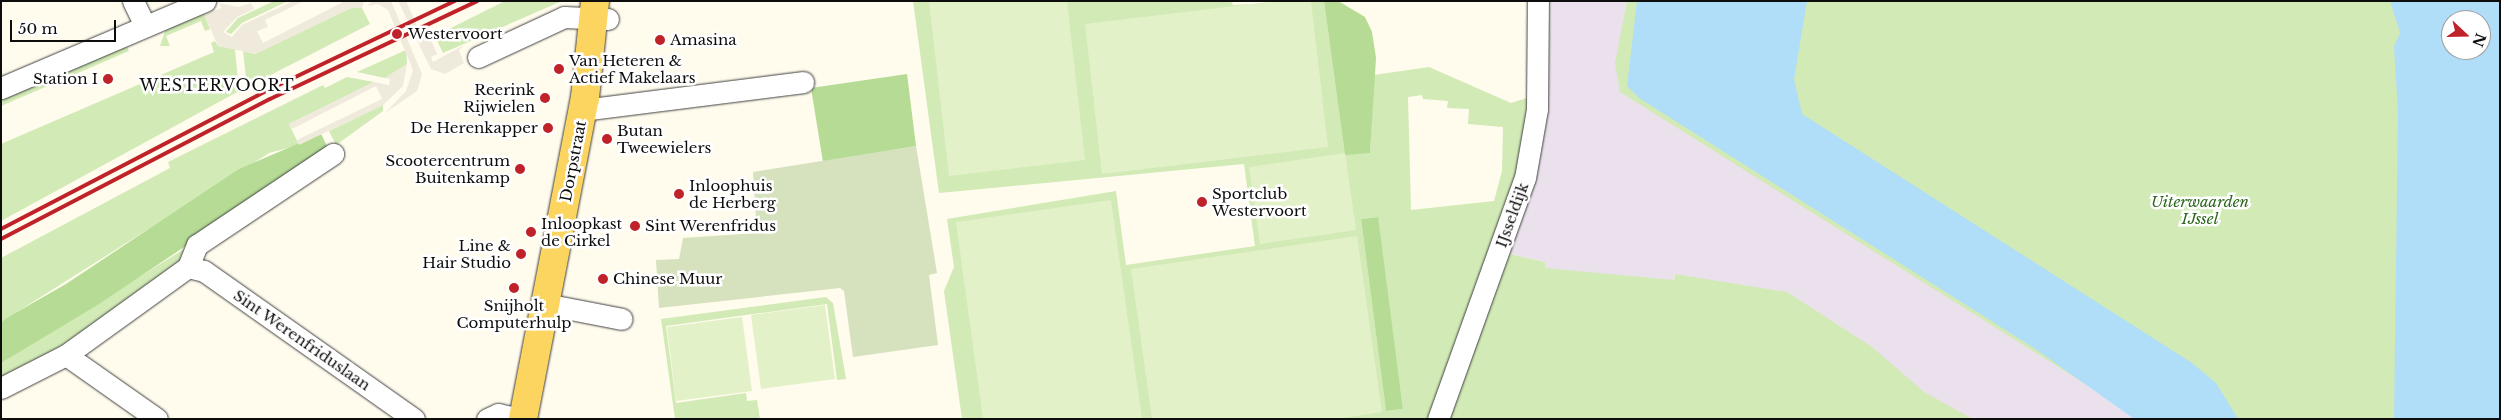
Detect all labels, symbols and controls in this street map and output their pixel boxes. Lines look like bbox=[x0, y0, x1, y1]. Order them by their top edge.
scale bar bbox=[12, 10, 119, 42]
north arrow bbox=[2441, 10, 2491, 60]
text: 50 m bbox=[18, 19, 58, 38]
place label: Westervoort bbox=[408, 25, 503, 43]
marker: Westervoort bbox=[390, 27, 404, 41]
place label: Amasina bbox=[670, 31, 737, 49]
text: N bbox=[2468, 31, 2490, 49]
marker: Amasina bbox=[654, 34, 666, 46]
place label: Van Heteren & Actief Makelaars bbox=[569, 51, 696, 86]
marker: Van Heteren & Actief Makelaars bbox=[553, 63, 565, 75]
place label: Station I bbox=[33, 70, 98, 88]
marker: Station I bbox=[102, 73, 114, 85]
district label: WESTERVOORT bbox=[138, 75, 296, 95]
place label: Reerink Rijwielen bbox=[463, 80, 535, 115]
marker: Reerink Rijwielen bbox=[539, 92, 551, 104]
place label: De Herenkapper bbox=[410, 119, 538, 137]
street label: Dorpstraat bbox=[556, 119, 590, 203]
place label: Butan Tweewielers bbox=[617, 121, 711, 156]
marker: De Herenkapper bbox=[542, 122, 554, 134]
marker: Butan Tweewielers bbox=[601, 133, 613, 145]
place label: Scootercentrum Buitenkamp bbox=[385, 151, 510, 186]
marker: Scootercentrum Buitenkamp bbox=[514, 163, 526, 175]
place label: Inloophuis de Herberg bbox=[689, 176, 776, 211]
street label: IJsseldijk bbox=[1492, 180, 1532, 250]
place label: Sportclub Westervoort bbox=[1212, 184, 1307, 219]
marker: Inloophuis de Herberg bbox=[673, 188, 685, 200]
park label: Uiterwaarden IJssel bbox=[2151, 192, 2249, 227]
marker: Sportclub Westervoort bbox=[1196, 196, 1208, 208]
place label: Inloopkast de Cirkel bbox=[541, 214, 622, 249]
place label: Sint Werenfridus bbox=[645, 217, 777, 235]
marker: Sint Werenfridus bbox=[629, 220, 641, 232]
marker: Inloopkast de Cirkel bbox=[525, 226, 537, 238]
place label: Line & Hair Studio bbox=[422, 236, 511, 271]
marker: Line & Hair Studio bbox=[515, 248, 527, 260]
place label: Chinese Muur bbox=[613, 270, 722, 288]
marker: Chinese Muur bbox=[597, 273, 609, 285]
marker: Snijholt Computerhulp bbox=[508, 282, 520, 294]
street label: Sint Werenfriduslaan bbox=[230, 286, 374, 394]
place label: Snijholt Computerhulp bbox=[456, 296, 572, 331]

